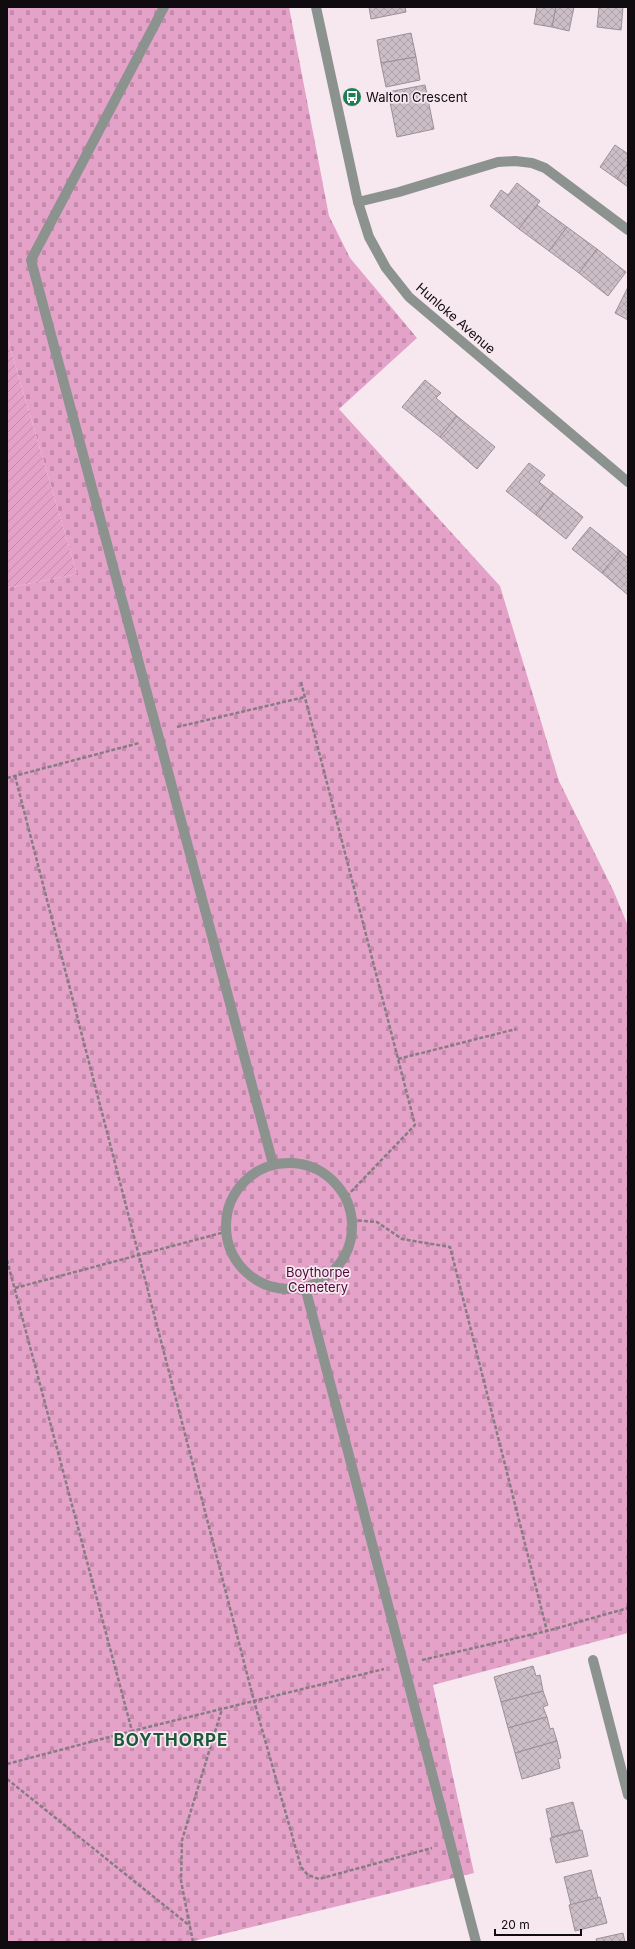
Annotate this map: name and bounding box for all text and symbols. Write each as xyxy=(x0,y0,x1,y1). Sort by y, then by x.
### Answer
bus stop icon: Walton Crescent xyxy=(341,86,363,108)
place label: Walton Crescent xyxy=(366,89,468,105)
street label: Hunloke Avenue xyxy=(413,279,499,357)
park label: Boythorpe Cemetery xyxy=(286,1264,350,1295)
district label: BOYTHORPE xyxy=(114,1730,228,1750)
scale bar xyxy=(495,1911,581,1937)
text: 20 m xyxy=(501,1917,530,1932)

